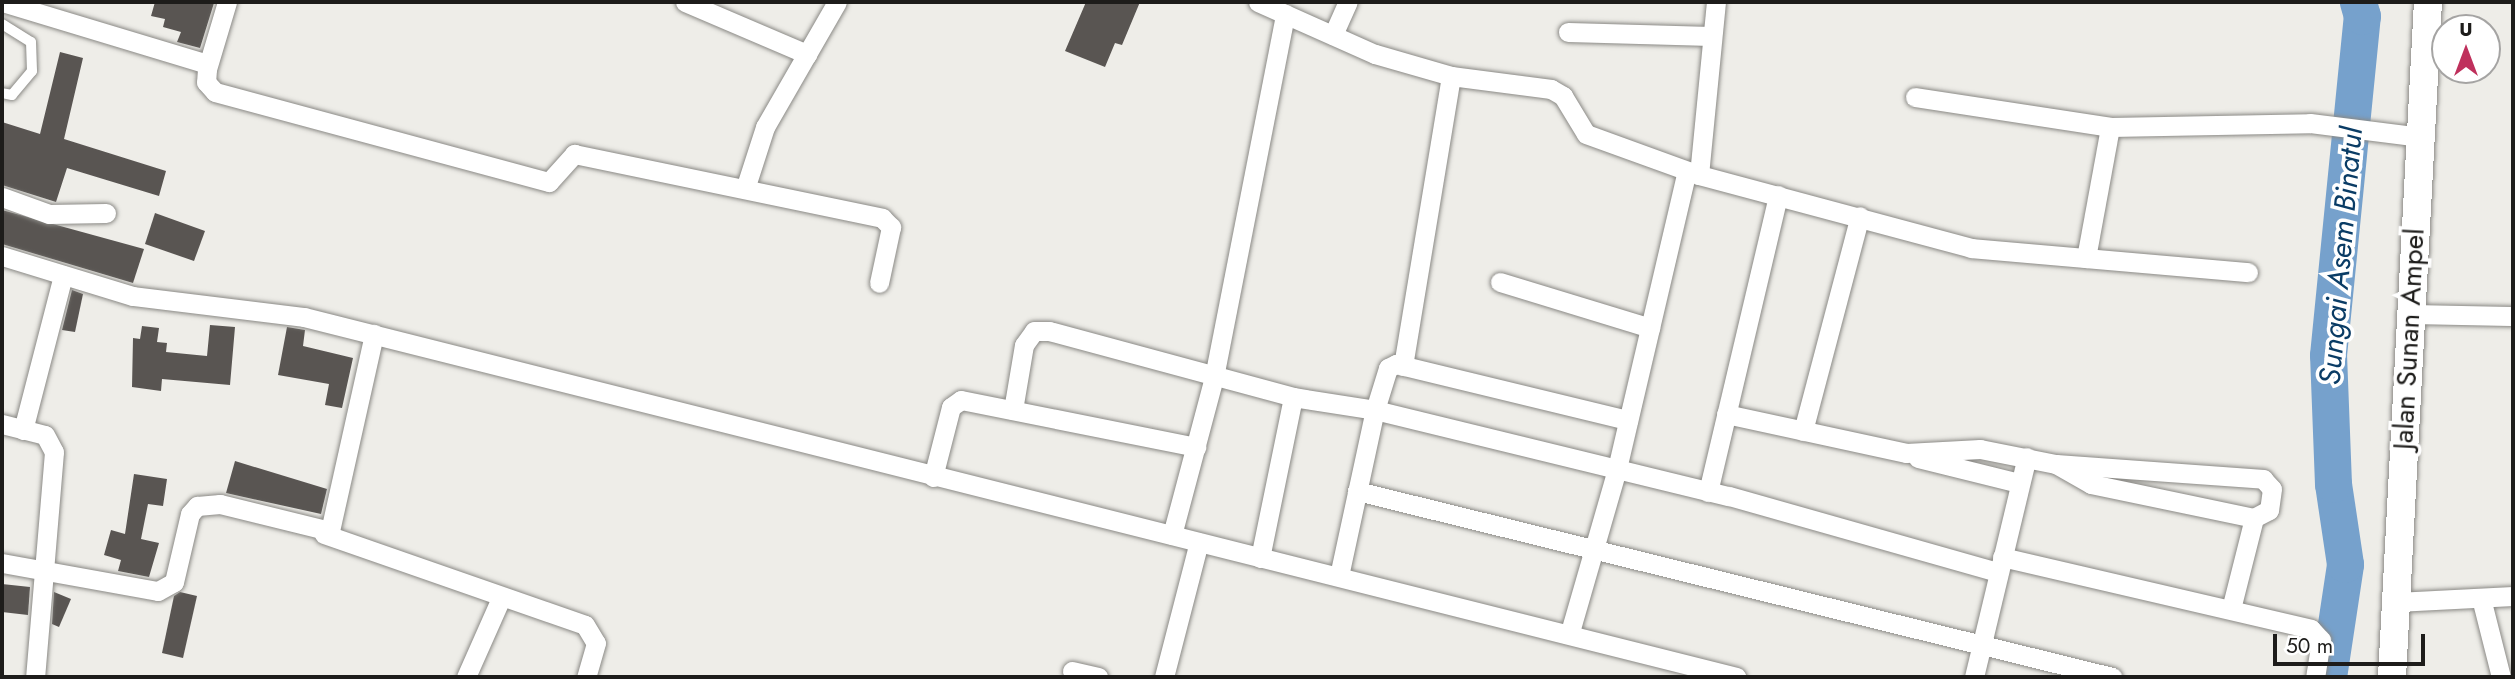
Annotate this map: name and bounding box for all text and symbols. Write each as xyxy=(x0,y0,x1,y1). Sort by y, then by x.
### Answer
north arrow xyxy=(2431,14,2501,84)
text: U xyxy=(2459,16,2473,43)
water label: Sungai Asem Binatul xyxy=(2312,126,2370,386)
street label: Jalan Sunan Ampel xyxy=(2386,227,2432,451)
scale bar xyxy=(2277,620,2429,664)
text: 50 m xyxy=(2286,631,2333,661)

